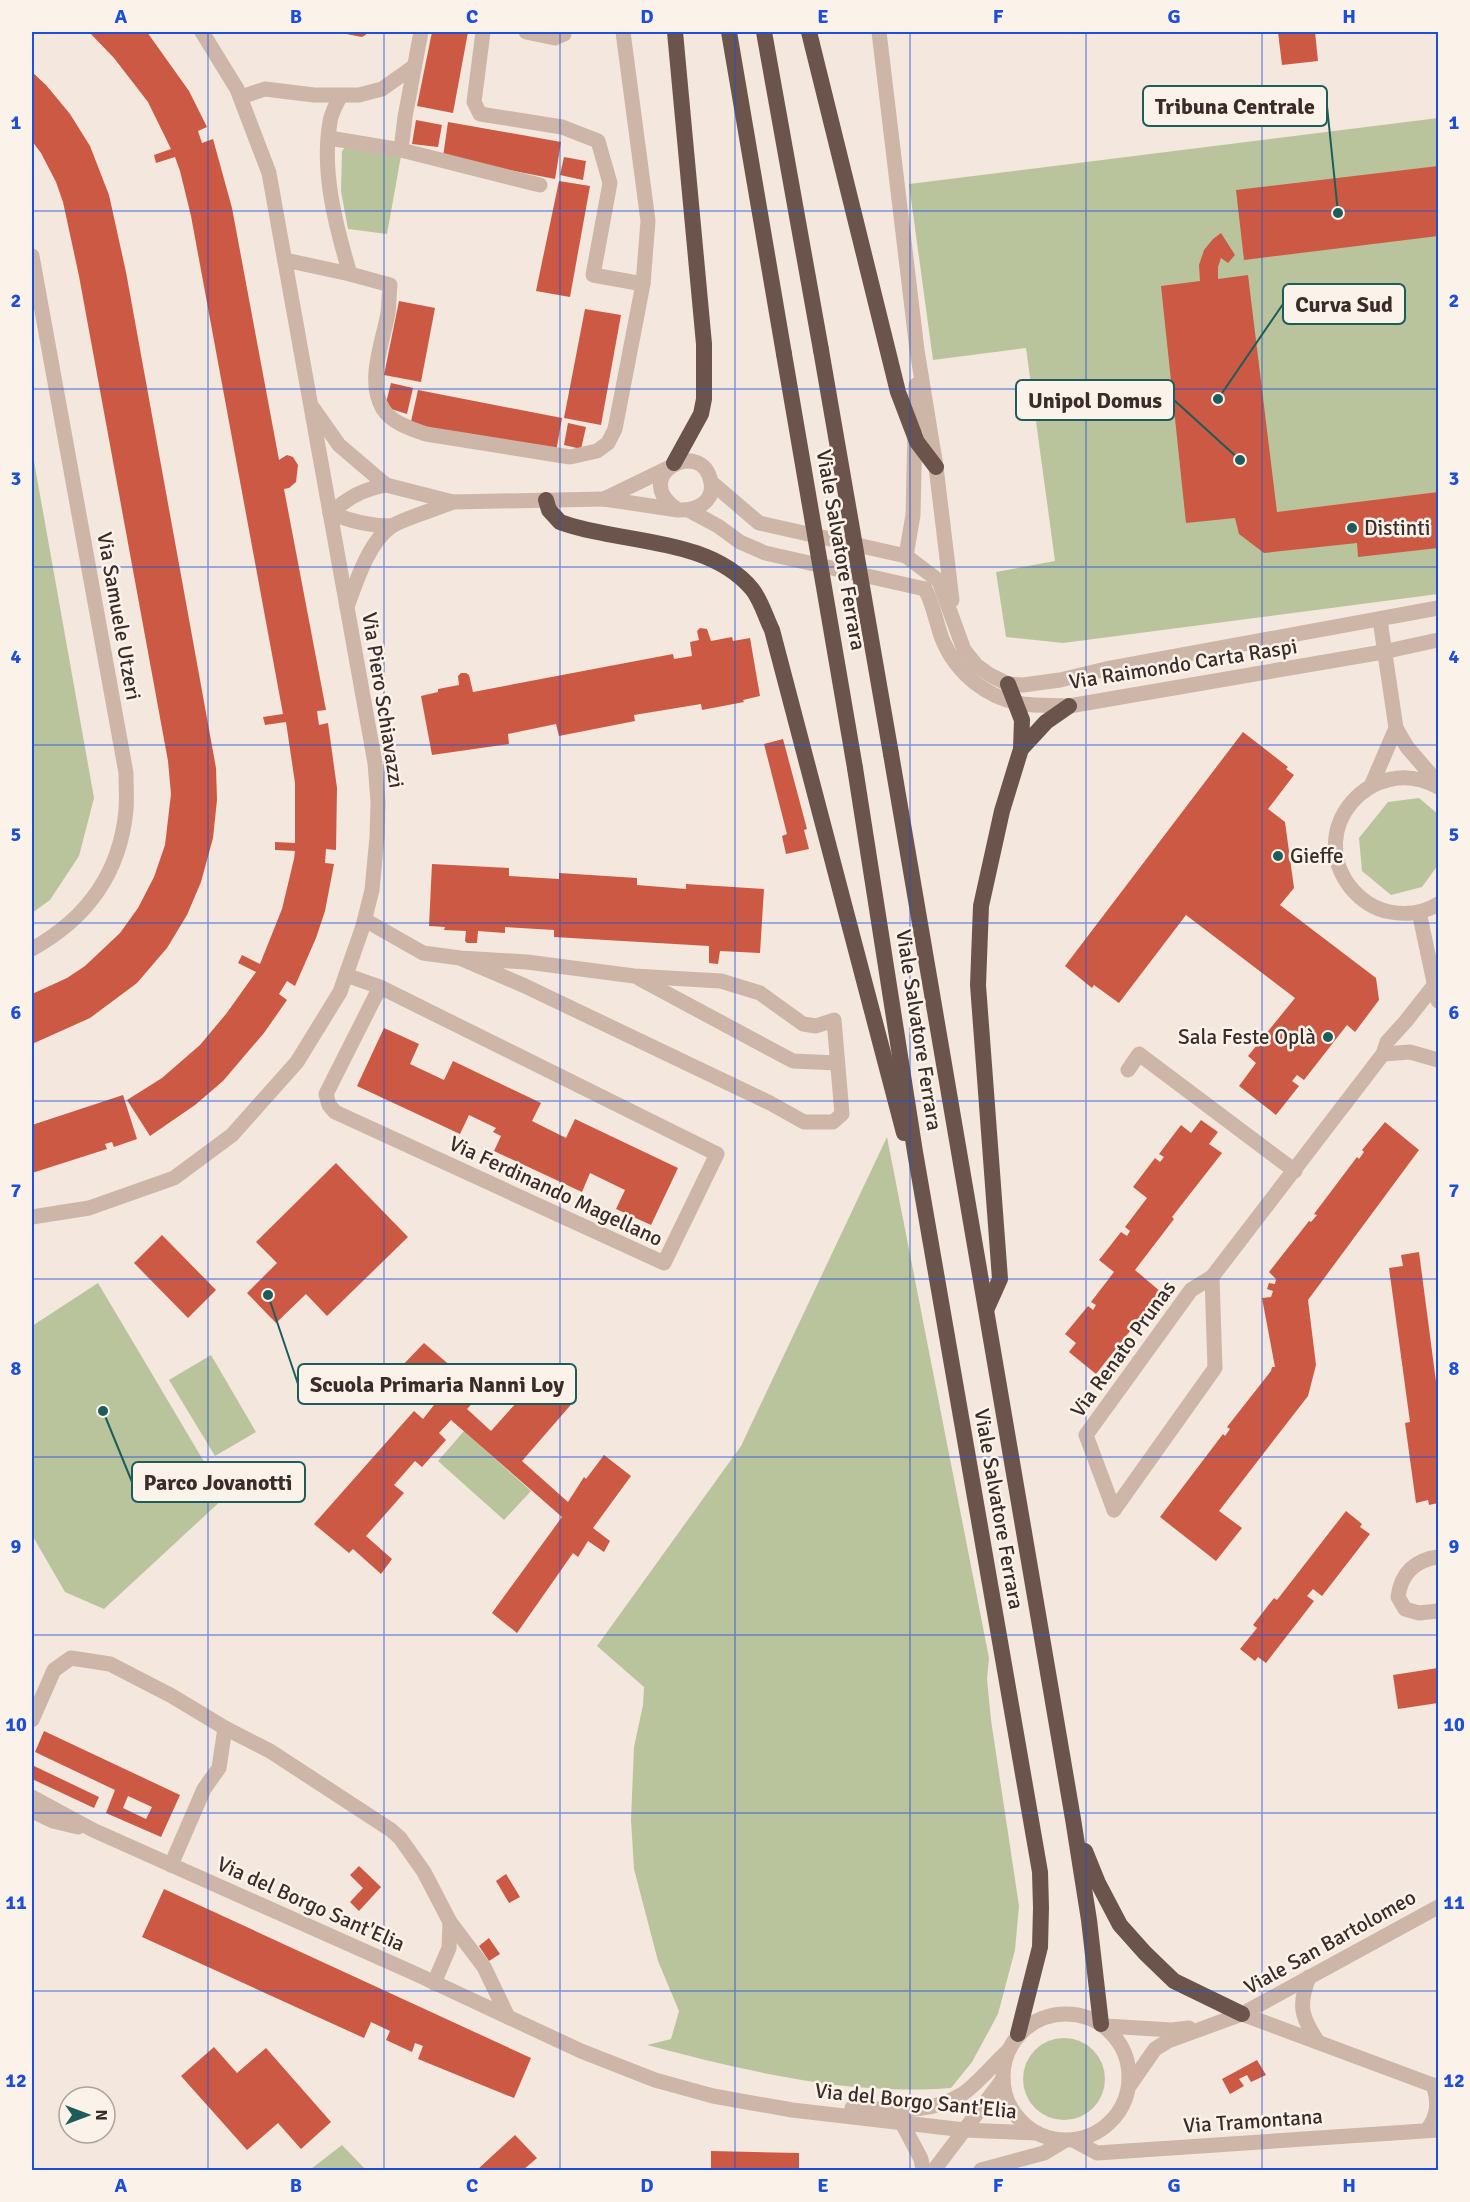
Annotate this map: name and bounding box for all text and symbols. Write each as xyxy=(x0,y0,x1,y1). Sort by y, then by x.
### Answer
text: A xyxy=(115,4,128,29)
text: B xyxy=(290,4,302,29)
text: C xyxy=(466,4,478,29)
text: D xyxy=(640,4,654,29)
text: E xyxy=(817,4,829,29)
text: F xyxy=(993,4,1004,29)
text: G xyxy=(1167,4,1181,29)
text: H xyxy=(1342,4,1356,29)
callout: Tribuna Centrale xyxy=(1143,86,1327,126)
text: Tribuna Centrale xyxy=(1155,93,1315,120)
text: 1 xyxy=(11,110,22,135)
text: 1 xyxy=(1449,110,1460,135)
callout: Curva Sud xyxy=(1283,284,1405,324)
text: 2 xyxy=(11,288,21,313)
text: 2 xyxy=(1449,288,1459,313)
text: Curva Sud xyxy=(1295,291,1393,318)
callout: Unipol Domus xyxy=(1016,380,1174,420)
text: Unipol Domus xyxy=(1028,387,1162,414)
street label: Viale Salvatore Ferrara xyxy=(811,448,871,652)
text: 3 xyxy=(11,466,21,491)
text: 3 xyxy=(1449,466,1459,491)
place label: Distinti xyxy=(1364,515,1430,541)
marker: Distinti xyxy=(1345,521,1359,535)
street label: Via Samuele Utzeri xyxy=(91,530,147,702)
street label: Via Piero Schiavazzi xyxy=(356,610,410,790)
street label: Via Raimondo Carta Raspi xyxy=(1067,633,1299,695)
text: 4 xyxy=(11,644,22,669)
text: 4 xyxy=(1449,644,1460,669)
text: 5 xyxy=(11,822,21,847)
text: 5 xyxy=(1449,822,1459,847)
place label: Gieffe xyxy=(1290,843,1343,869)
marker: Gieffe xyxy=(1271,849,1285,863)
street label: Viale Salvatore Ferrara xyxy=(890,928,948,1132)
text: 6 xyxy=(11,1000,22,1025)
text: 6 xyxy=(1449,1000,1460,1025)
place label: Sala Feste Oplà xyxy=(1178,1024,1316,1050)
marker: Sala Feste Oplà xyxy=(1321,1030,1335,1044)
street label: Via Ferdinando Magellano xyxy=(445,1130,667,1252)
text: 7 xyxy=(11,1178,22,1203)
text: 7 xyxy=(1449,1178,1460,1203)
street label: Via Renato Prunas xyxy=(1065,1276,1181,1422)
text: 8 xyxy=(11,1356,22,1381)
text: 8 xyxy=(1449,1356,1460,1381)
callout: Scuola Primaria Nanni Loy xyxy=(298,1364,576,1404)
text: Scuola Primaria Nanni Loy xyxy=(310,1371,564,1398)
street label: Viale Salvatore Ferrara xyxy=(969,1407,1029,1611)
callout: Parco Jovanotti xyxy=(132,1462,305,1502)
text: Parco Jovanotti xyxy=(144,1469,292,1496)
text: 9 xyxy=(11,1534,22,1559)
text: 9 xyxy=(1449,1534,1460,1559)
text: 10 xyxy=(5,1712,27,1737)
text: 10 xyxy=(1443,1712,1465,1737)
street label: Via del Borgo Sant'Elia xyxy=(213,1851,409,1957)
street label: Viale San Bartolomeo xyxy=(1240,1884,1420,2000)
text: 11 xyxy=(5,1890,27,1915)
text: 11 xyxy=(1443,1890,1465,1915)
text: 12 xyxy=(5,2068,27,2093)
text: 12 xyxy=(1443,2068,1465,2093)
street label: Via del Borgo Sant'Elia xyxy=(814,2077,1018,2125)
north arrow xyxy=(57,2085,117,2145)
street label: Via Tramontana xyxy=(1182,2103,1324,2139)
text: N xyxy=(91,2109,111,2121)
text: A xyxy=(115,2173,128,2198)
text: B xyxy=(290,2173,302,2198)
text: C xyxy=(466,2173,478,2198)
text: D xyxy=(640,2173,654,2198)
text: E xyxy=(817,2173,829,2198)
text: F xyxy=(993,2173,1004,2198)
text: G xyxy=(1167,2173,1181,2198)
text: H xyxy=(1342,2173,1356,2198)

